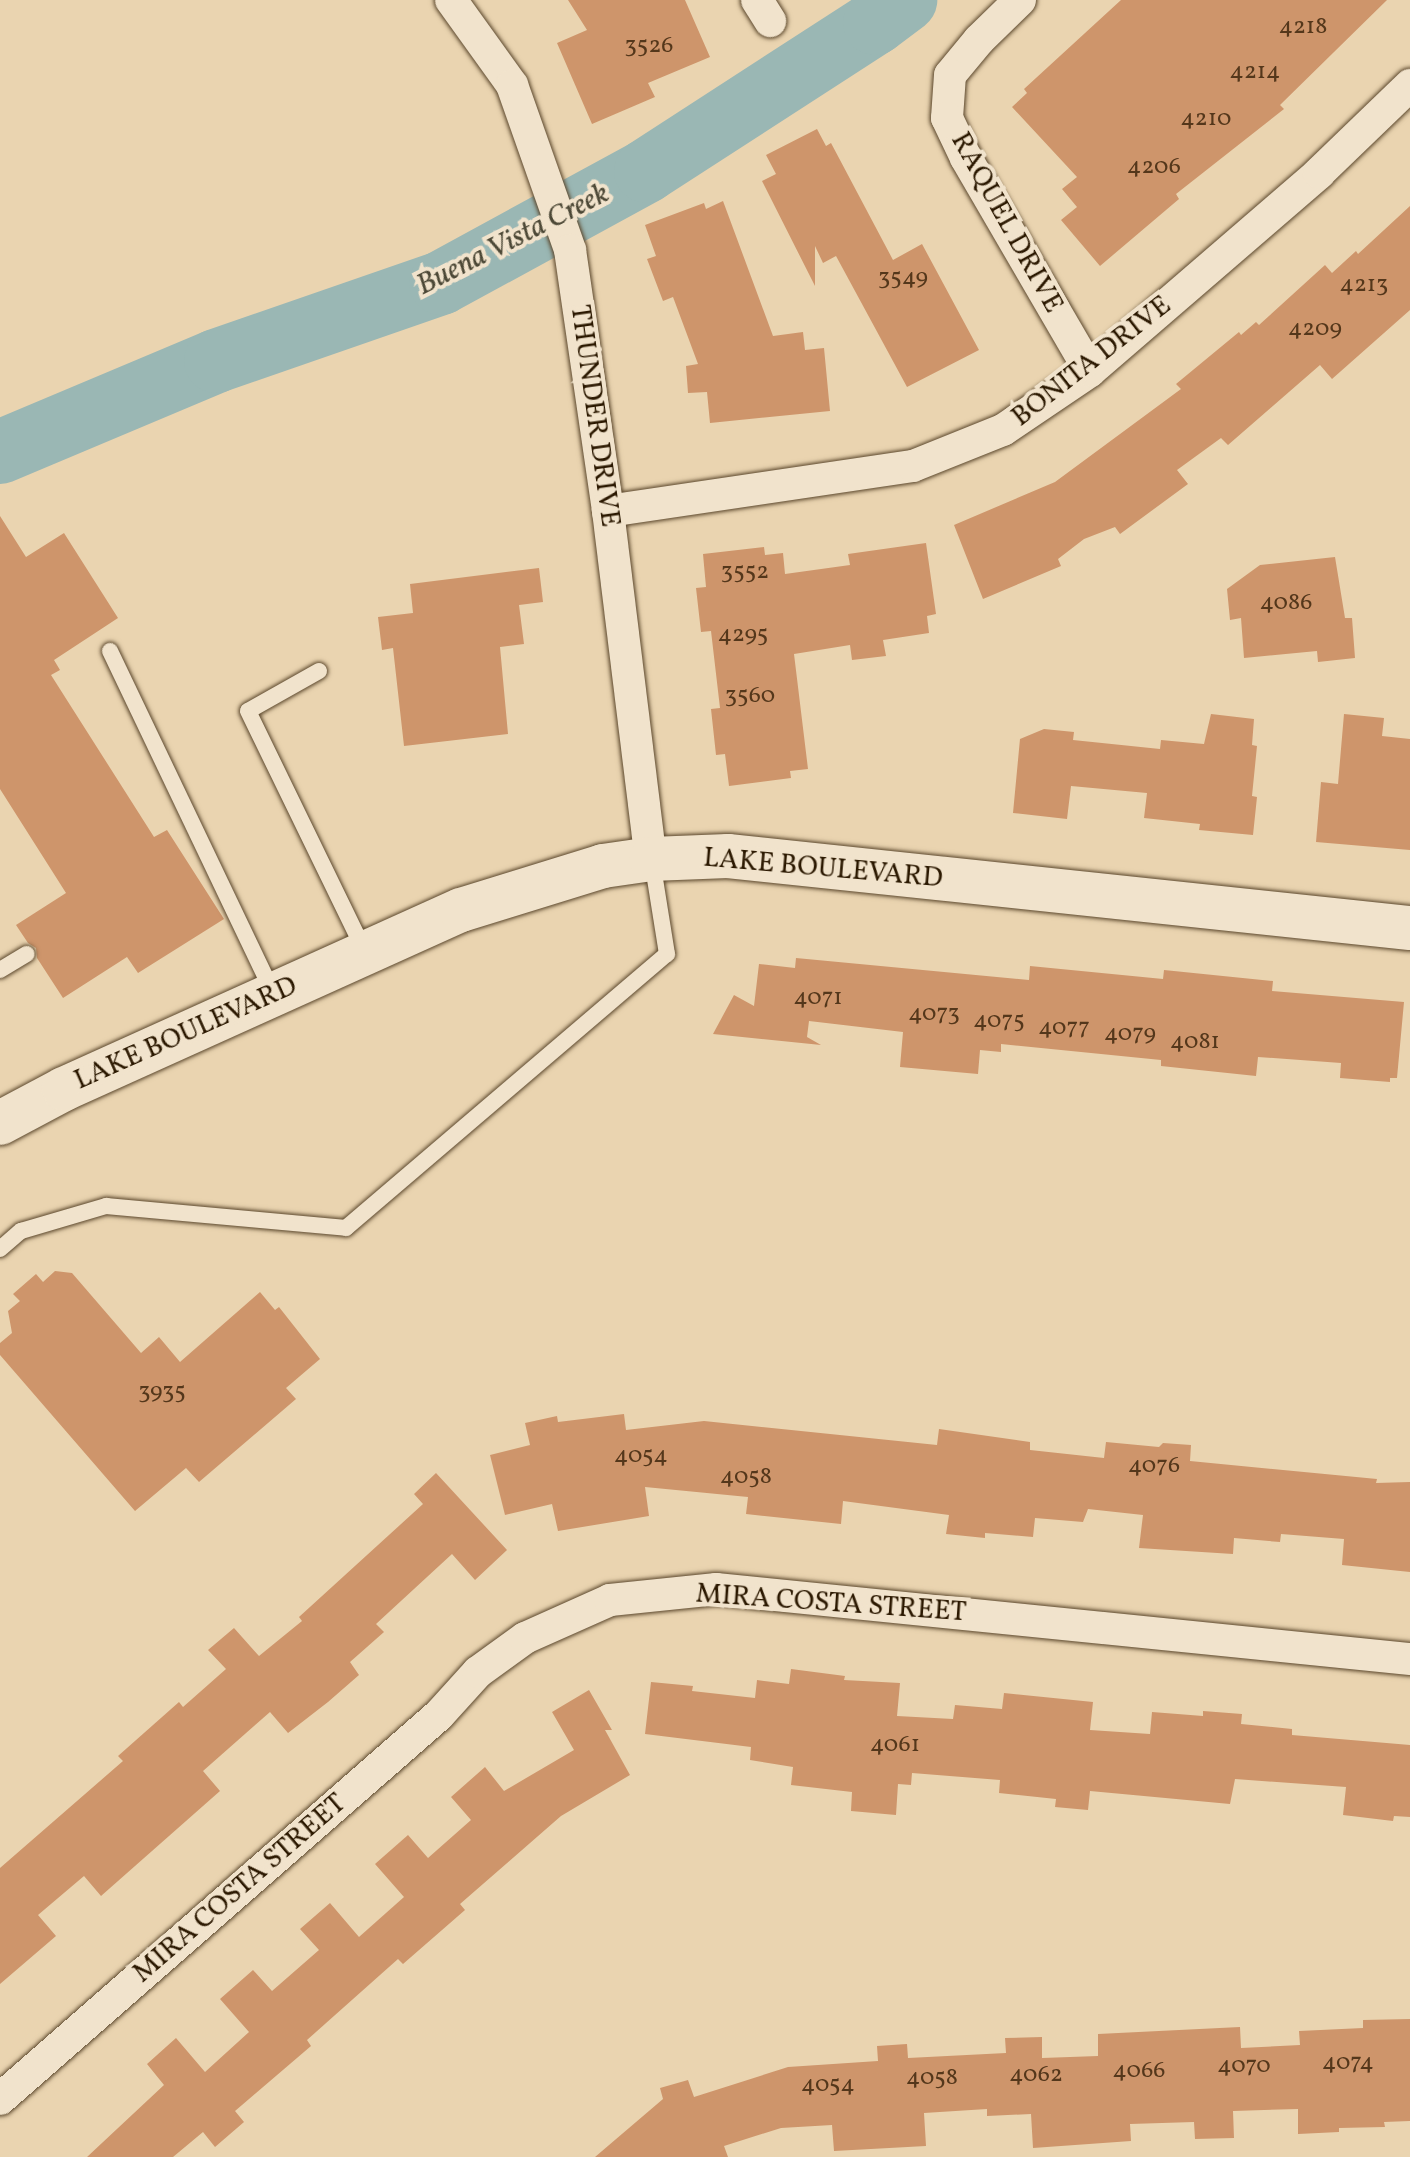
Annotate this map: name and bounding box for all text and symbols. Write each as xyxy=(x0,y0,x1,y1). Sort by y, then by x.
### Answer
house number: 4218 xyxy=(1279,14,1327,42)
house number: 3526 xyxy=(625,33,673,61)
house number: 4214 xyxy=(1230,59,1280,87)
house number: 4210 xyxy=(1181,106,1231,134)
street label: RAQUEL DRIVE xyxy=(943,127,1069,319)
house number: 4206 xyxy=(1127,154,1181,182)
water label: Buena Vista Creek xyxy=(411,176,615,304)
house number: 3549 xyxy=(878,265,928,293)
house number: 4213 xyxy=(1340,272,1388,300)
street label: BONITA DRIVE xyxy=(1006,289,1178,435)
street label: THUNDER DRIVE xyxy=(562,303,626,529)
house number: 4209 xyxy=(1288,316,1342,344)
house number: 3552 xyxy=(721,559,769,587)
house number: 4086 xyxy=(1260,590,1312,618)
house number: 4295 xyxy=(718,622,768,650)
house number: 3560 xyxy=(725,683,775,711)
street label: LAKE BOULEVARD xyxy=(702,842,944,896)
street label: LAKE BOULEVARD xyxy=(69,970,303,1098)
house number: 4071 xyxy=(793,985,843,1013)
house number: 4073 xyxy=(908,1001,960,1029)
house number: 4075 xyxy=(973,1008,1025,1036)
house number: 4077 xyxy=(1038,1015,1090,1043)
house number: 4079 xyxy=(1104,1021,1156,1049)
house number: 4081 xyxy=(1170,1029,1220,1057)
house number: 3935 xyxy=(138,1379,186,1407)
house number: 4054 xyxy=(614,1443,668,1471)
house number: 4076 xyxy=(1128,1453,1180,1481)
house number: 4058 xyxy=(720,1464,772,1492)
street label: MIRA COSTA STREET xyxy=(694,1578,968,1630)
house number: 4061 xyxy=(870,1732,920,1760)
street label: MIRA COSTA STREET xyxy=(127,1787,353,1991)
house number: 4074 xyxy=(1322,2050,1374,2078)
house number: 4070 xyxy=(1217,2053,1271,2081)
house number: 4066 xyxy=(1113,2058,1165,2086)
house number: 4062 xyxy=(1009,2062,1063,2090)
house number: 4058 xyxy=(906,2065,958,2093)
house number: 4054 xyxy=(801,2072,855,2100)

